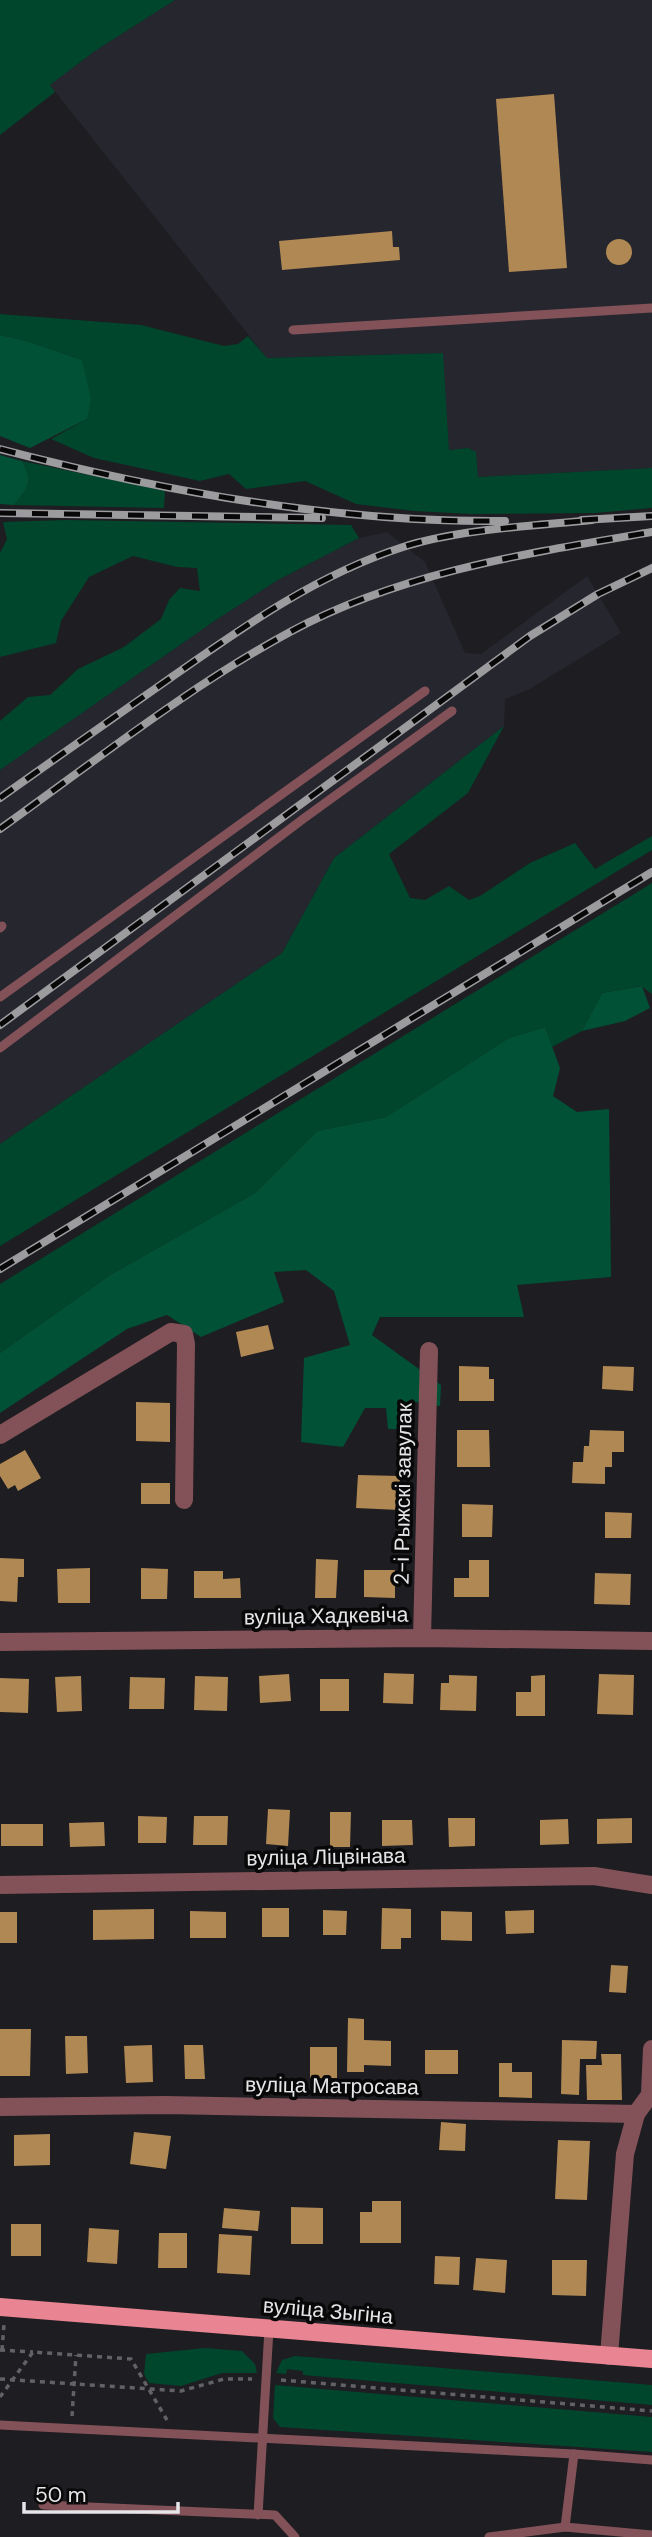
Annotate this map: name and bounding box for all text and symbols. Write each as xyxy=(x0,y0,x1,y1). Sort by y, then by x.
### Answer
street label: 2-і Рыжскі завулак xyxy=(387,1402,419,1585)
street label: вуліца Хадкевіча xyxy=(244,1601,409,1631)
street label: вуліца Ліцвінава xyxy=(246,1842,406,1872)
street label: вуліца Матросава xyxy=(245,2070,419,2102)
street label: вуліца Зыгіна xyxy=(262,2291,394,2331)
scale bar xyxy=(24,2470,178,2514)
text: 50 m xyxy=(35,2481,86,2509)

